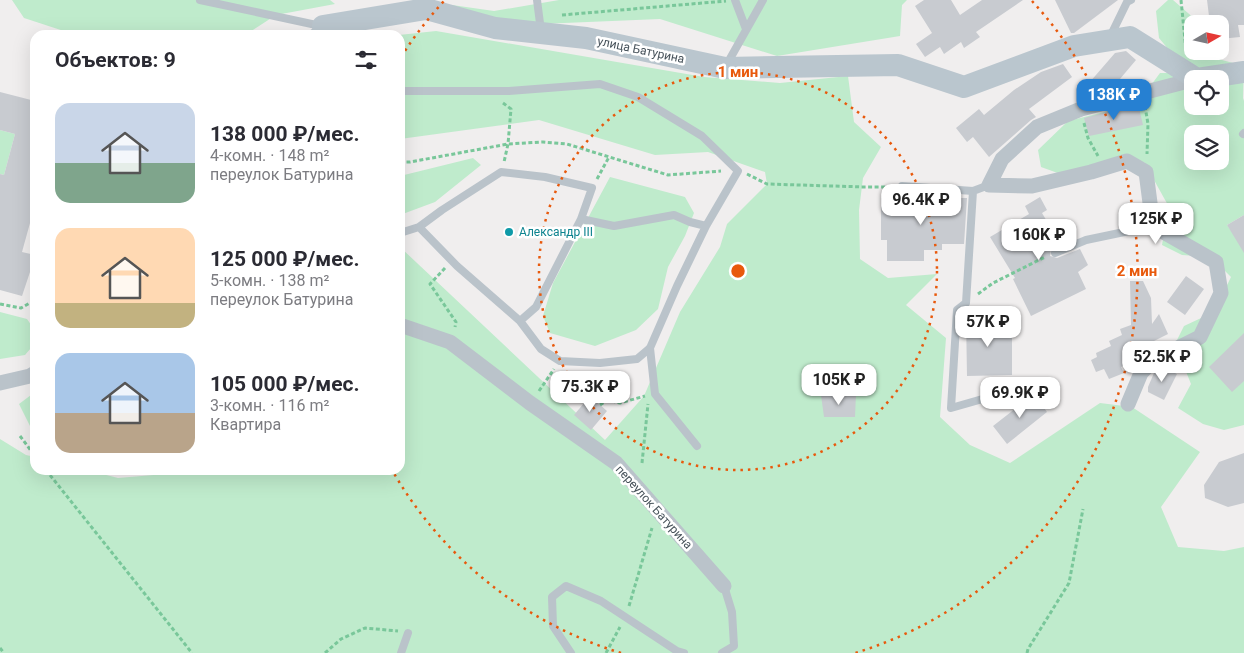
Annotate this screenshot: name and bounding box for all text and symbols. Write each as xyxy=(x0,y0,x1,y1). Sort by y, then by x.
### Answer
north arrow xyxy=(1184,15,1229,60)
map controls xyxy=(1184,15,1229,170)
street label: улица Батурина xyxy=(596,34,686,66)
icon: filters xyxy=(352,46,380,74)
text: Объектов: 9 xyxy=(55,48,176,72)
text: 1 мин xyxy=(718,63,758,81)
button: locate xyxy=(1184,70,1229,115)
pin: 138K ₽ xyxy=(1073,78,1155,121)
text: 138K ₽ xyxy=(1088,85,1140,104)
text: 138 000 ₽/мес. xyxy=(210,122,360,146)
icon: home xyxy=(95,123,155,183)
button: layers xyxy=(1184,125,1229,170)
text: 4-комн. · 148 m² xyxy=(210,146,329,165)
text: переулок Батурина xyxy=(210,165,354,184)
pin: 96.4K ₽ xyxy=(875,184,967,226)
text: 96.4K ₽ xyxy=(892,190,950,209)
pin: 125K ₽ xyxy=(1115,202,1197,245)
text: 125K ₽ xyxy=(1130,209,1182,228)
pin: 160K ₽ xyxy=(998,218,1080,261)
place label: Александр III xyxy=(519,225,593,239)
text: 160K ₽ xyxy=(1013,225,1065,244)
marker: Александр III xyxy=(503,226,515,238)
text: 125 000 ₽/мес. xyxy=(210,247,360,271)
icon: home xyxy=(95,248,155,308)
centre of rings xyxy=(729,262,747,280)
text: 2 мин xyxy=(1117,262,1157,280)
text: 5-комн. · 138 m² xyxy=(210,271,329,290)
text: переулок Батурина xyxy=(210,290,354,309)
pin: 57K ₽ xyxy=(953,306,1023,348)
text: 57K ₽ xyxy=(966,312,1010,331)
pin: 52.5K ₽ xyxy=(1116,340,1208,383)
text: 52.5K ₽ xyxy=(1133,347,1191,366)
pin: 105K ₽ xyxy=(798,364,880,406)
pin: 75.3K ₽ xyxy=(544,370,636,413)
text: 105K ₽ xyxy=(813,370,865,389)
text: 105 000 ₽/мес. xyxy=(210,372,360,396)
icon: home xyxy=(95,373,155,433)
pin: 69.9K ₽ xyxy=(974,376,1066,419)
text: 75.3K ₽ xyxy=(561,377,619,396)
text: 69.9K ₽ xyxy=(991,383,1049,402)
text: 3-комн. · 116 m² xyxy=(210,396,329,415)
text: Квартира xyxy=(210,415,281,434)
street label: переулок Батурина xyxy=(613,462,695,552)

